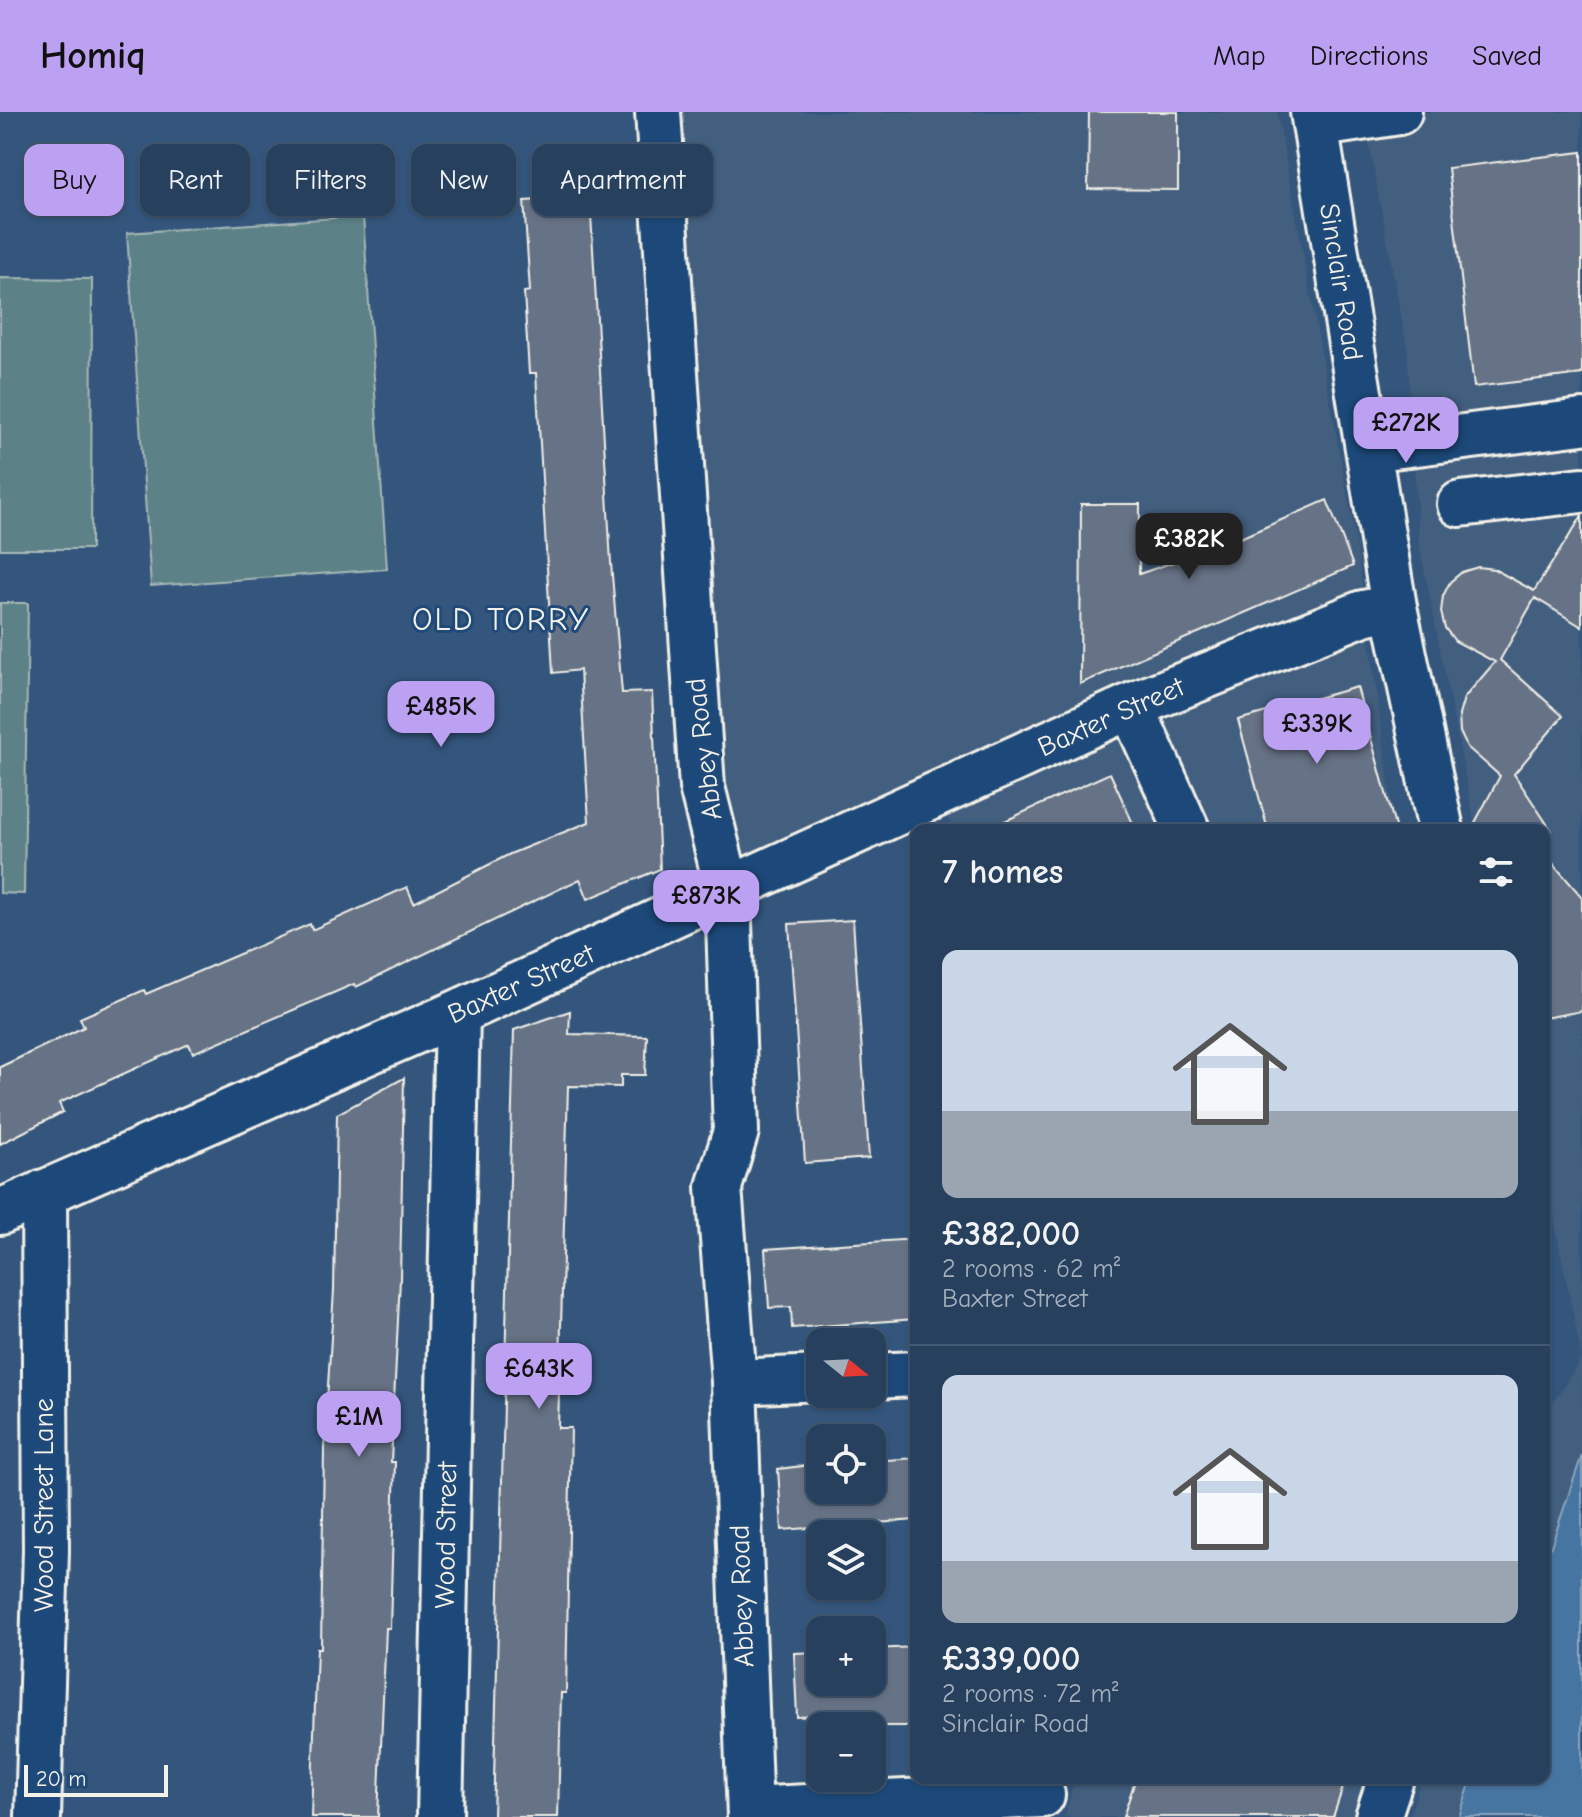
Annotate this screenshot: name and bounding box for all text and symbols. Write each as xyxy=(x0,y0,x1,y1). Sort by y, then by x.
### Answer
text: Homiq xyxy=(40,34,146,78)
text: Map xyxy=(1213,40,1266,72)
text: Directions xyxy=(1310,40,1428,72)
text: Saved xyxy=(1472,40,1542,72)
chip: Buy xyxy=(24,144,124,216)
chip: Rent xyxy=(140,144,250,216)
chip: Filters xyxy=(266,144,395,216)
chip: New xyxy=(411,144,516,216)
chip: Apartment xyxy=(532,144,713,216)
street label: Sinclair Road xyxy=(1313,201,1369,363)
pin: £272K xyxy=(1350,397,1462,465)
text: £272K xyxy=(1371,408,1441,438)
pin: £382K xyxy=(1133,513,1245,581)
text: £382K xyxy=(1154,524,1224,554)
district label: OLD TORRY xyxy=(412,601,590,638)
street label: Baxter Street xyxy=(1033,670,1190,764)
street label: Abbey Road xyxy=(679,676,729,822)
pin: £485K xyxy=(385,681,497,749)
text: £485K xyxy=(405,692,477,722)
pin: £339K xyxy=(1261,698,1373,766)
text: £339K xyxy=(1282,709,1352,739)
icon: filters xyxy=(1474,850,1518,894)
text: 7 homes xyxy=(942,852,1063,892)
pin: £873K xyxy=(650,870,762,938)
text: £873K xyxy=(671,881,741,911)
street label: Baxter Street xyxy=(443,937,600,1031)
icon: home xyxy=(1158,1002,1302,1146)
text: £382,000 xyxy=(942,1214,1080,1254)
text: 2 rooms · 62 m² xyxy=(942,1254,1120,1284)
text: Baxter Street xyxy=(942,1284,1088,1314)
north arrow xyxy=(806,1328,886,1408)
map controls xyxy=(806,1328,886,1792)
pin: £643K xyxy=(483,1343,595,1411)
text: £643K xyxy=(504,1354,574,1384)
pin: £1M xyxy=(320,1391,398,1459)
street label: Wood Street Lane xyxy=(28,1398,60,1612)
text: £1M xyxy=(335,1402,383,1432)
button: locate xyxy=(806,1424,886,1504)
icon: home xyxy=(1158,1427,1302,1571)
street label: Wood Street xyxy=(429,1460,463,1609)
button: layers xyxy=(806,1520,886,1600)
street label: Abbey Road xyxy=(724,1524,760,1668)
button: + xyxy=(806,1616,886,1696)
text: £339,000 xyxy=(942,1639,1081,1679)
text: 2 rooms · 72 m² xyxy=(942,1679,1119,1709)
text: Sinclair Road xyxy=(942,1709,1089,1739)
button: − xyxy=(806,1712,886,1792)
scale bar xyxy=(24,1761,168,1797)
text: 20 m xyxy=(36,1766,86,1792)

